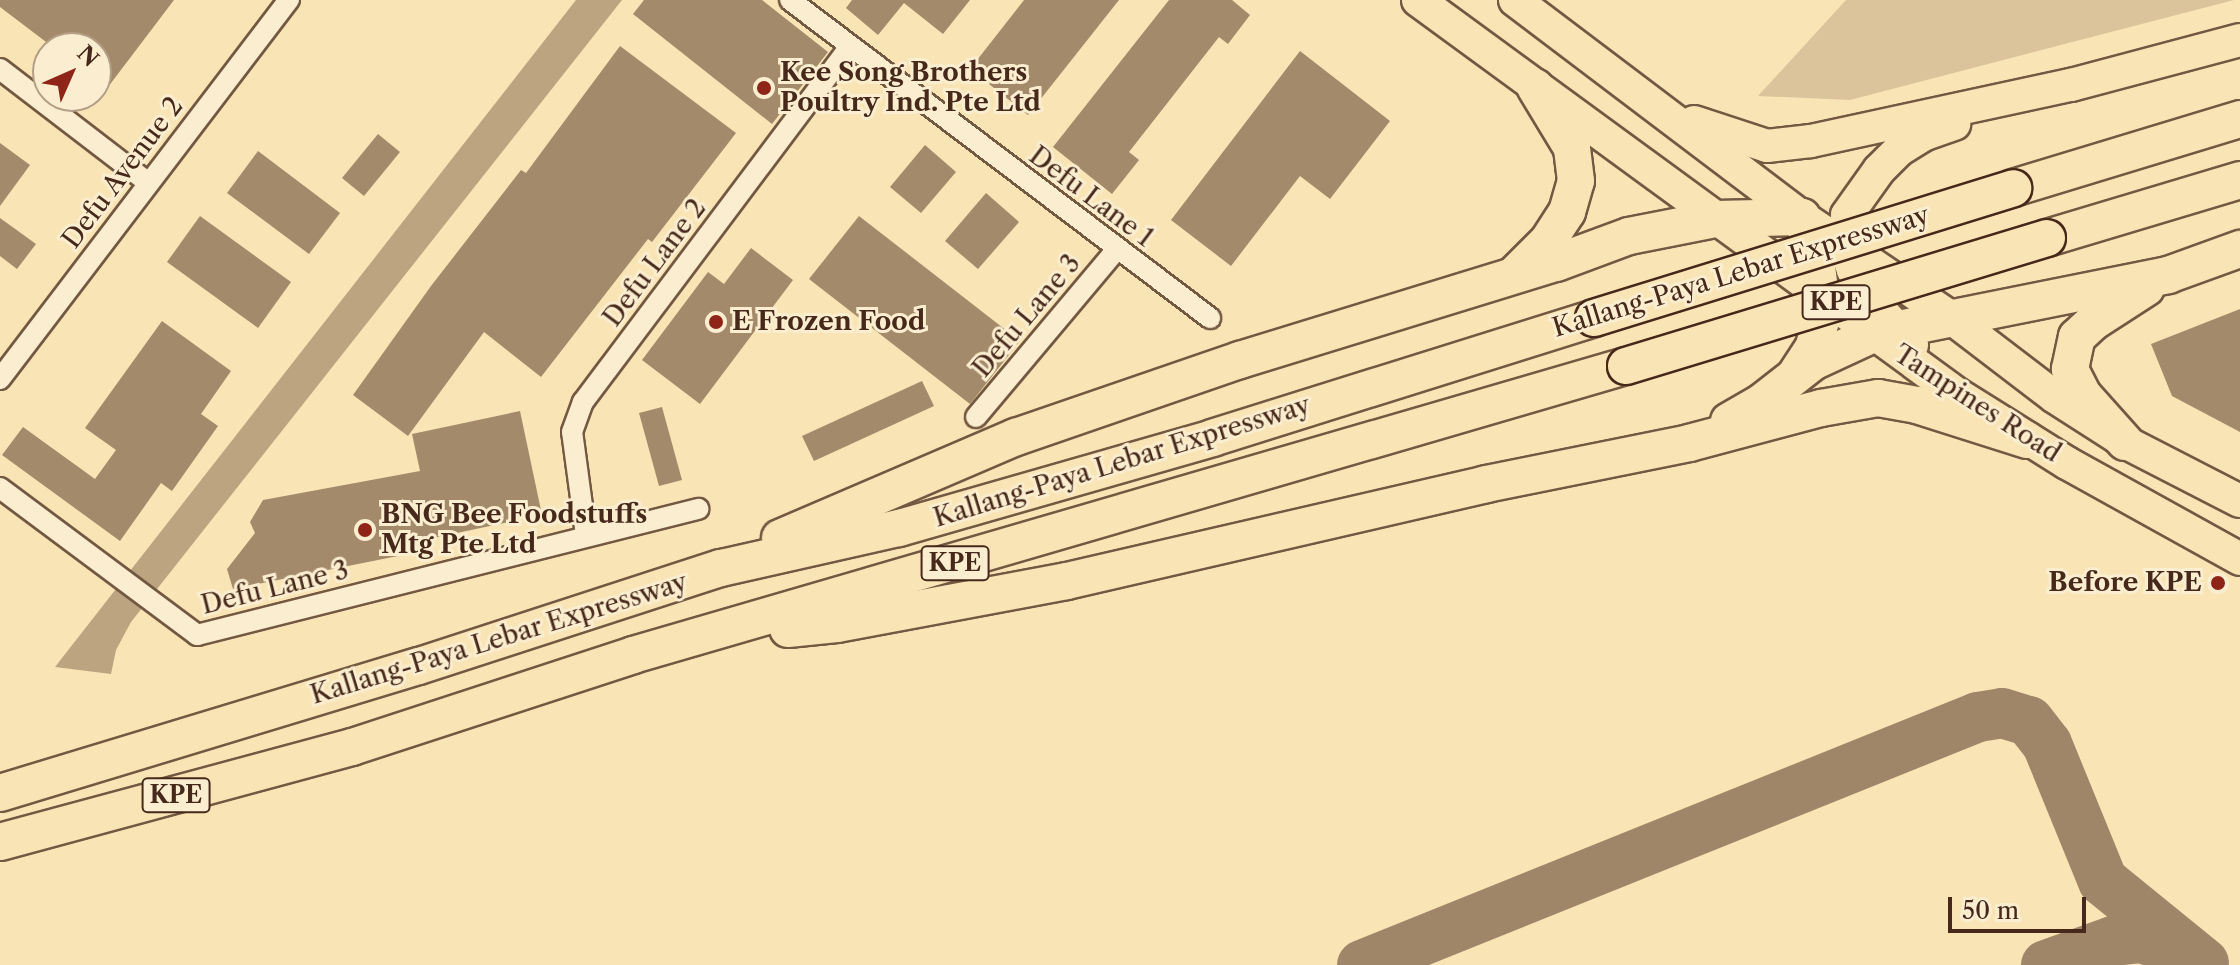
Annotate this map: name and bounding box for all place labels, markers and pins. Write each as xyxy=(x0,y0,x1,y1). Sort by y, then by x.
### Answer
place label: Kee Song Brothers Poultry Ind. Pte Ltd xyxy=(780,57,1042,118)
marker: Kee Song Brothers Poultry Ind. Pte Ltd xyxy=(755,79,773,97)
place label: E Frozen Food xyxy=(732,306,925,338)
marker: E Frozen Food xyxy=(707,313,725,331)
place label: BNG Bee Foodstuffs Mtg Pte Ltd xyxy=(381,499,647,560)
marker: BNG Bee Foodstuffs Mtg Pte Ltd xyxy=(356,521,374,539)
place label: Before KPE xyxy=(2048,567,2202,599)
marker: Before KPE xyxy=(2209,574,2227,592)

